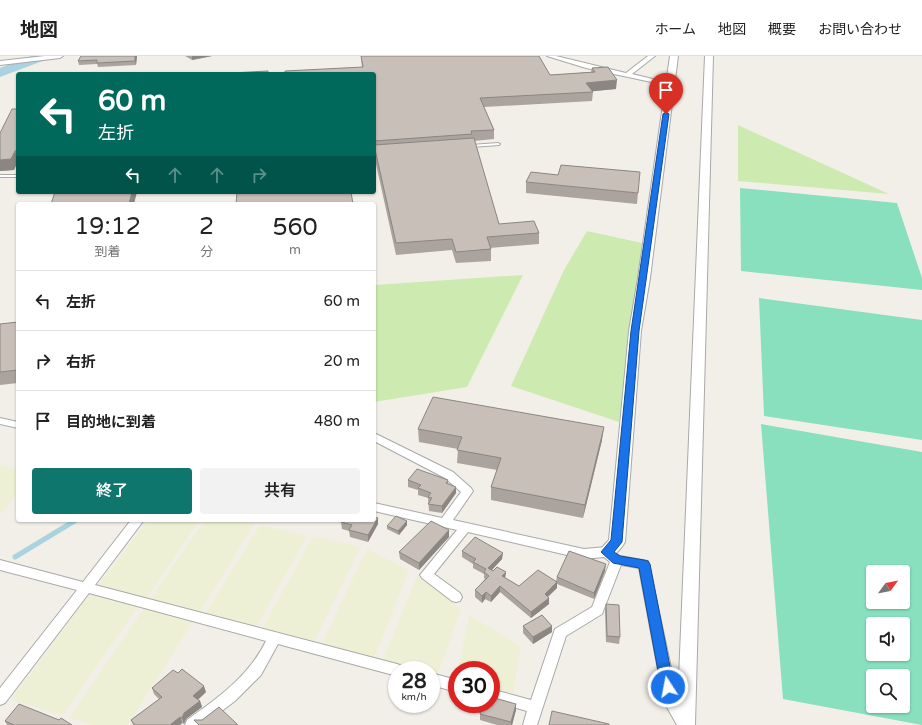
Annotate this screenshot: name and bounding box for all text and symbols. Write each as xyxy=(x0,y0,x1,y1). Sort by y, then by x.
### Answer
text: 地図 xyxy=(20,19,58,41)
text: ホーム xyxy=(654,21,696,38)
text: 地図 xyxy=(718,21,746,38)
text: 概要 xyxy=(768,21,796,38)
text: お問い合わせ xyxy=(818,21,902,38)
pin xyxy=(649,73,683,114)
icon: arrive xyxy=(655,79,677,101)
text: 60 m xyxy=(98,84,166,118)
icon: left xyxy=(32,88,84,140)
text: 左折 xyxy=(98,122,134,144)
icon: left xyxy=(122,164,144,186)
icon: ahead xyxy=(164,164,186,186)
icon: ahead xyxy=(206,164,228,186)
icon: right xyxy=(248,164,270,186)
text: 19:12 xyxy=(74,212,141,241)
text: 2 xyxy=(199,212,214,241)
text: 560 xyxy=(272,213,318,242)
text: m xyxy=(289,242,301,258)
text: 到着 xyxy=(95,244,121,260)
text: 分 xyxy=(200,244,213,260)
icon: left xyxy=(32,290,54,312)
text: 60 m xyxy=(323,292,360,310)
text: 左折 xyxy=(66,293,96,311)
icon: right xyxy=(32,350,54,372)
text: 20 m xyxy=(323,352,360,370)
text: 右折 xyxy=(66,353,96,371)
icon: arrive xyxy=(32,410,54,432)
text: 480 m xyxy=(314,412,360,430)
text: 目的地に到着 xyxy=(66,413,156,431)
button: 終了 xyxy=(32,468,192,514)
button: 共有 xyxy=(200,468,360,514)
north arrow xyxy=(866,565,910,609)
map controls xyxy=(866,565,910,713)
button: sound xyxy=(866,617,910,661)
speed limit sign: 30 xyxy=(448,661,500,713)
position arrow xyxy=(647,666,689,708)
button: search xyxy=(866,669,910,713)
text: 28 xyxy=(401,670,427,694)
text: km/h xyxy=(401,691,427,703)

